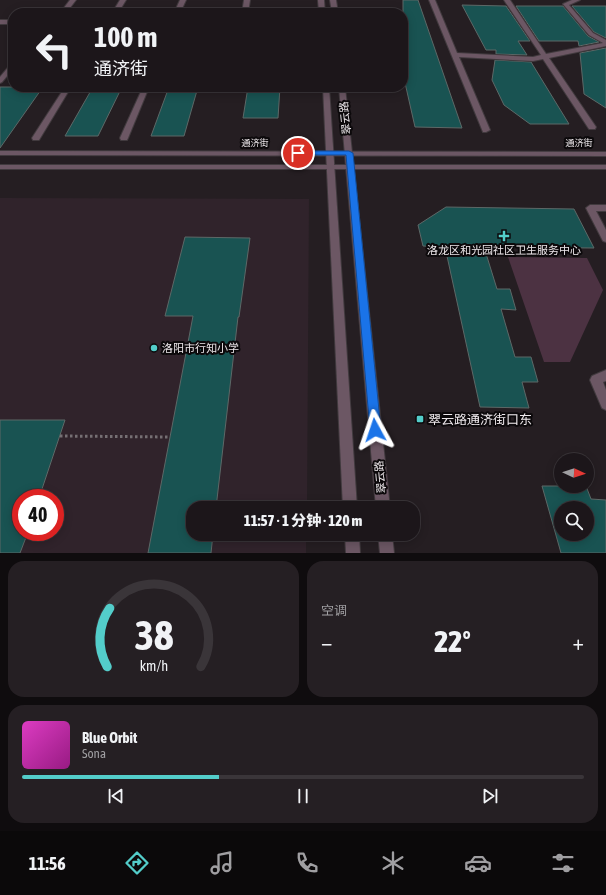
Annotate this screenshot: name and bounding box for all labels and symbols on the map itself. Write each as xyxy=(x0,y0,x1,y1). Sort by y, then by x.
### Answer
street label: 翠云路 xyxy=(337,101,353,135)
pin xyxy=(281,136,315,170)
street label: 通济街 xyxy=(241,138,269,148)
street label: 通济街 xyxy=(565,138,593,148)
marker: 洛龙区和光园社区卫生服务中心 xyxy=(498,230,510,242)
place label: 洛龙区和光园社区卫生服务中心 xyxy=(427,244,581,256)
place label: 洛阳市行知小学 xyxy=(162,342,239,354)
marker: 洛阳市行知小学 xyxy=(149,343,159,353)
position arrow xyxy=(354,409,396,451)
place label: 翠云路通济街口东 xyxy=(428,412,532,427)
marker: 翠云路通济街口东 xyxy=(415,414,425,424)
north arrow xyxy=(554,453,594,493)
street label: 翠云路 xyxy=(373,460,387,494)
speed limit sign: 40 xyxy=(12,489,64,541)

